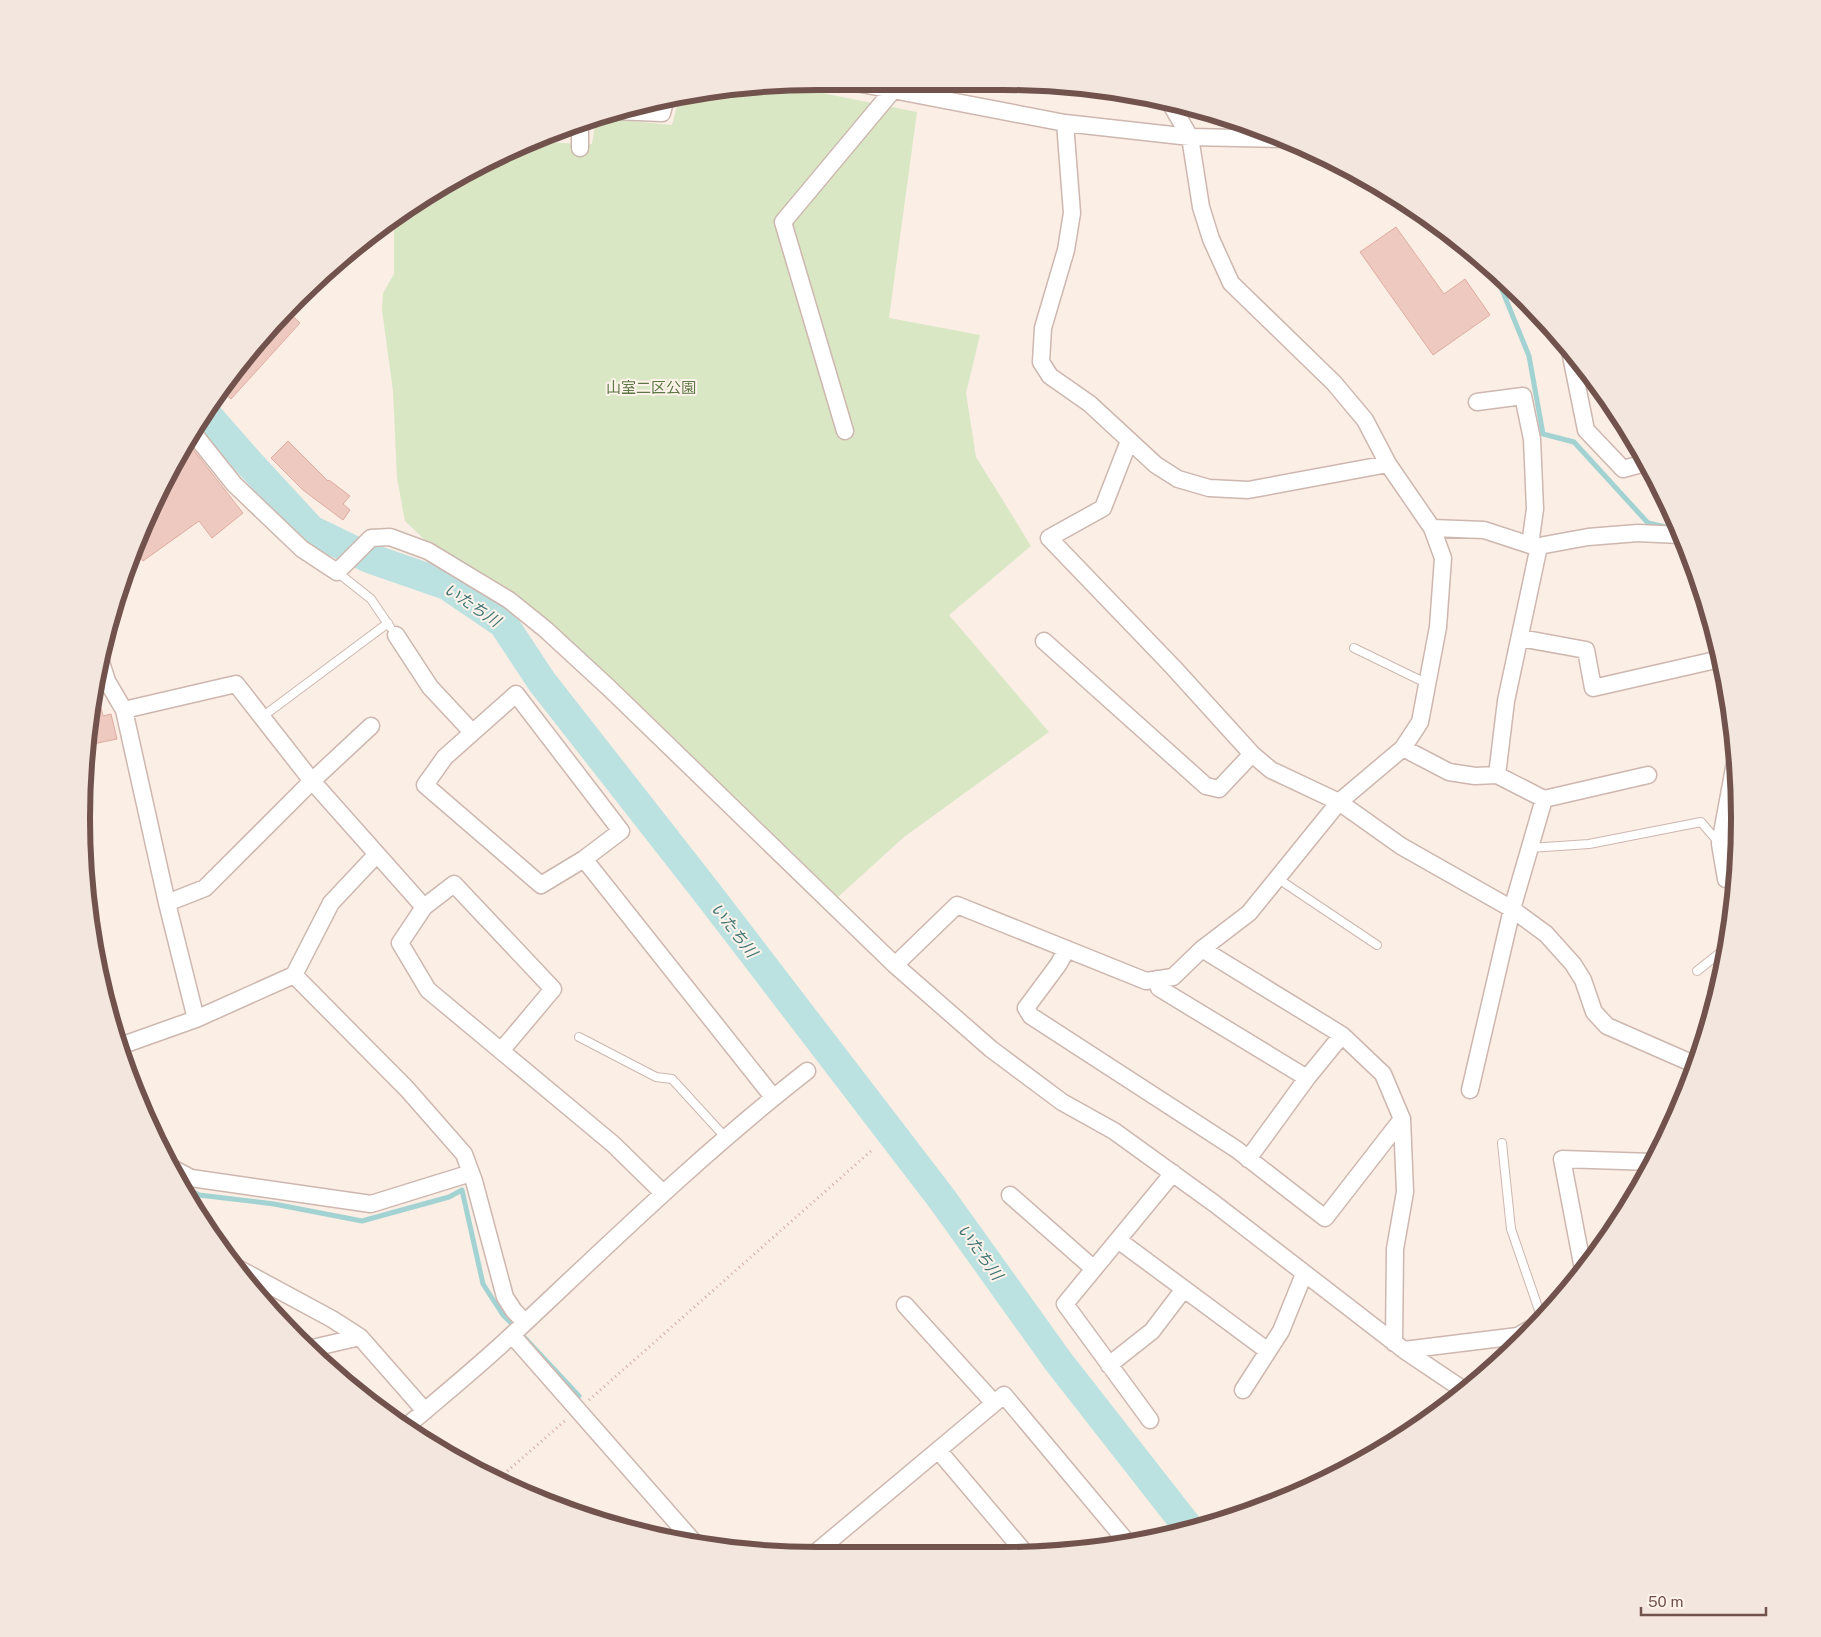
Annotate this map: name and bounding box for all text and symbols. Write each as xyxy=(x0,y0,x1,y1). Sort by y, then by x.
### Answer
park label: 山室二区公園 xyxy=(606,379,696,396)
water label: いたち川 xyxy=(440,579,505,632)
water label: いたち川 xyxy=(707,899,762,963)
water label: いたち川 xyxy=(954,1221,1008,1285)
scale bar xyxy=(1641,1584,1766,1616)
text: 50 m xyxy=(1648,1593,1683,1610)

